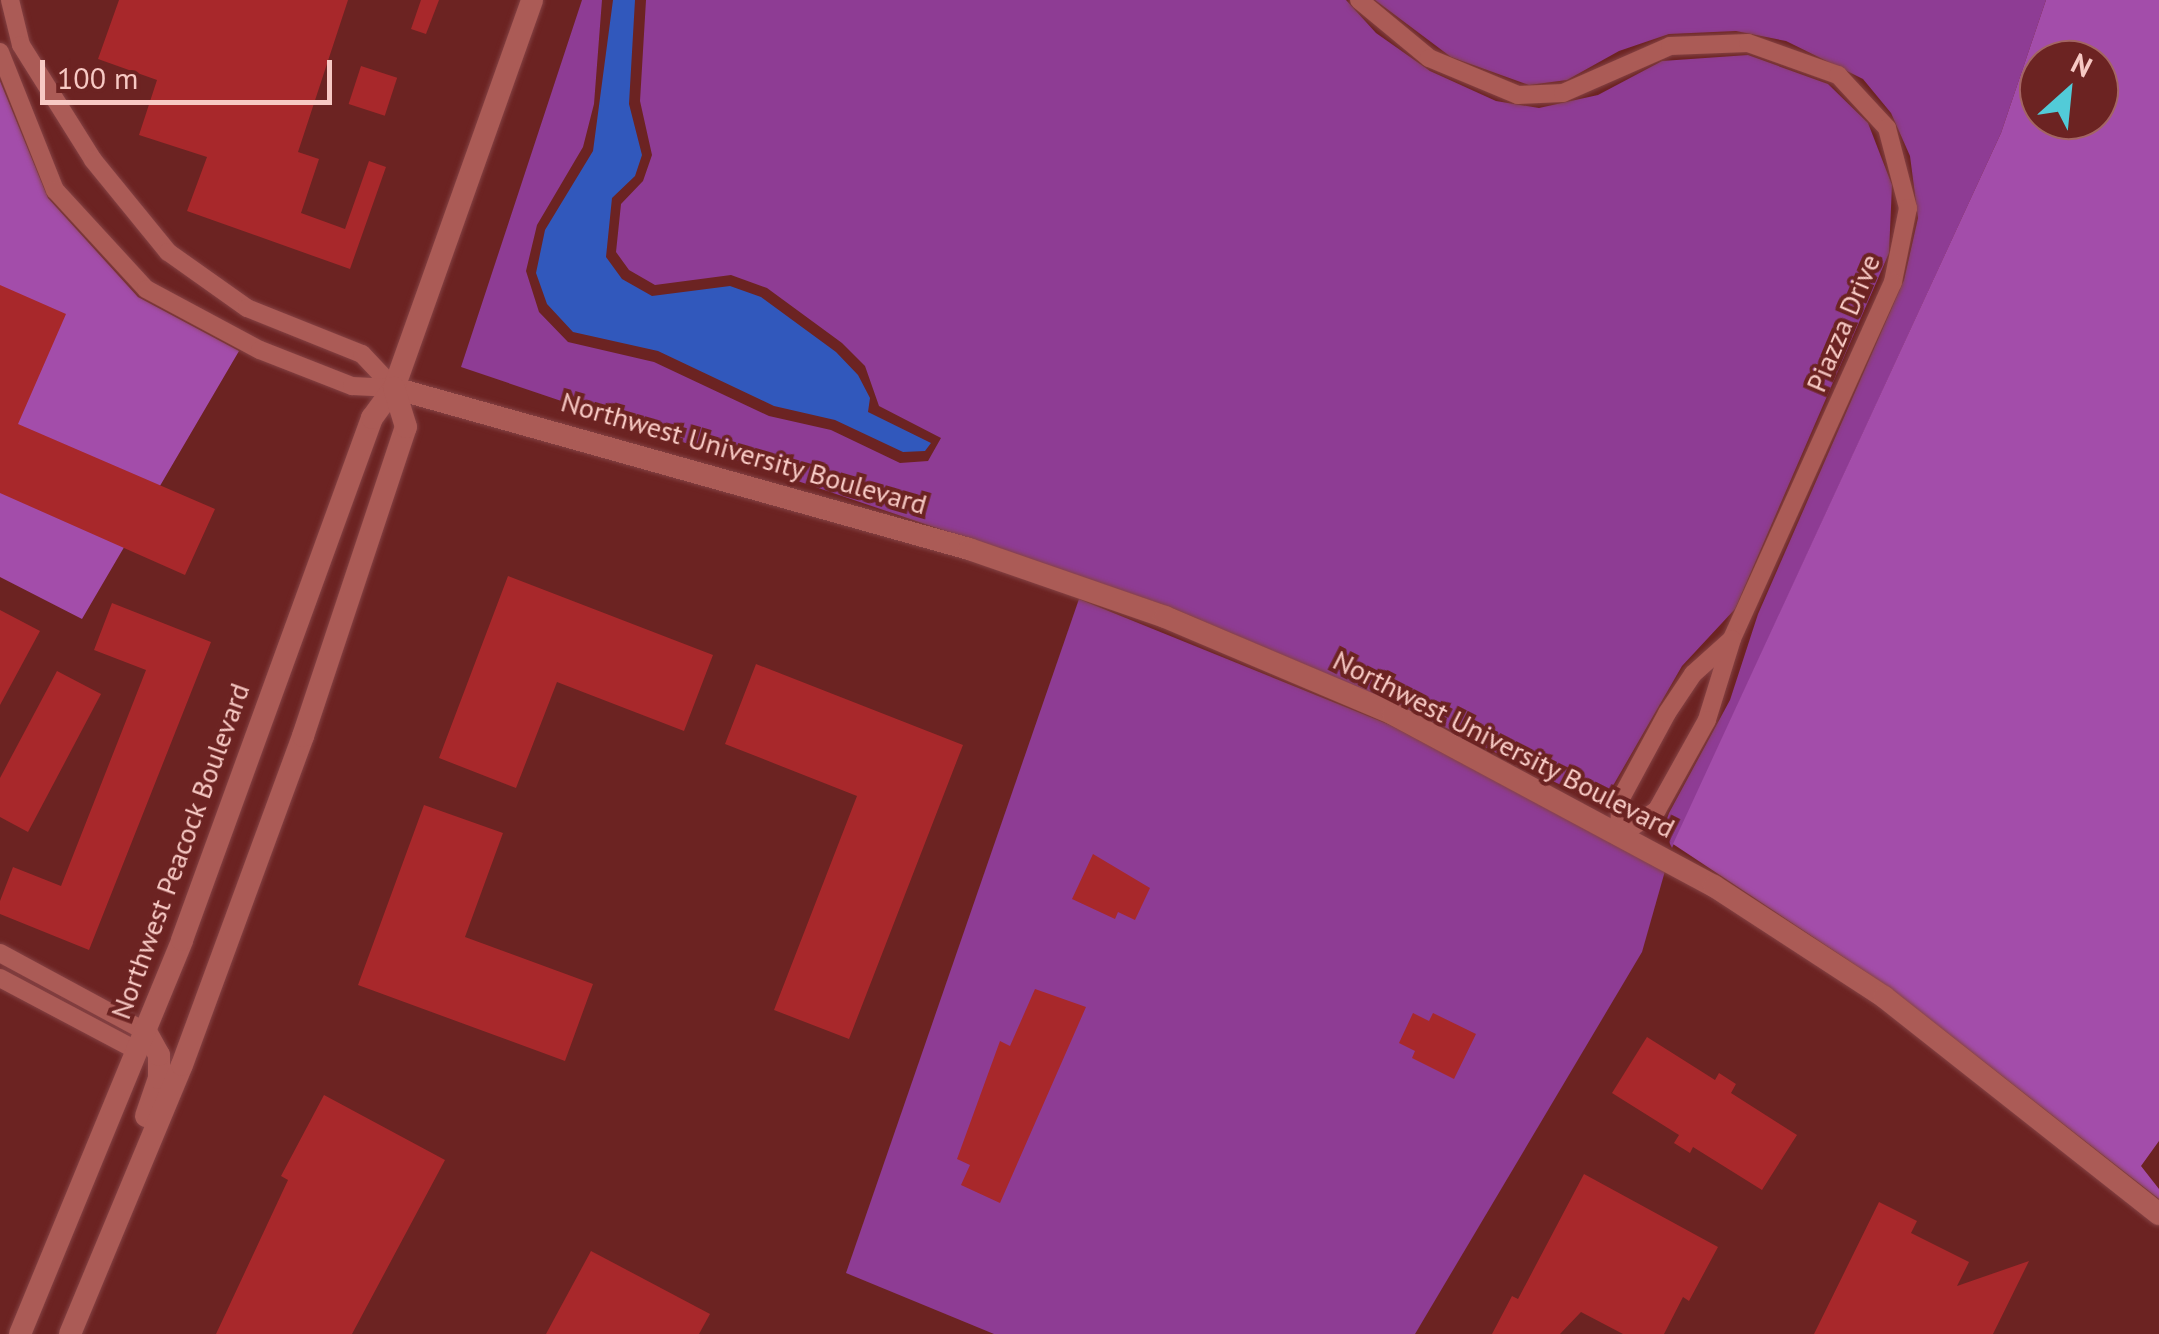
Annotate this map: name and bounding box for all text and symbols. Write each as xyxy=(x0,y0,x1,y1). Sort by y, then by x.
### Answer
scale bar xyxy=(45,40,338,102)
north arrow xyxy=(2019,40,2119,140)
text: N xyxy=(2065,44,2099,85)
text: 100 m xyxy=(57,58,138,97)
street label: Piazza Drive xyxy=(1799,249,1887,397)
street label: Northwest University Boulevard xyxy=(557,385,931,521)
street label: Northwest University Boulevard xyxy=(1327,643,1681,845)
street label: Northwest Peacock Boulevard xyxy=(103,678,257,1024)

